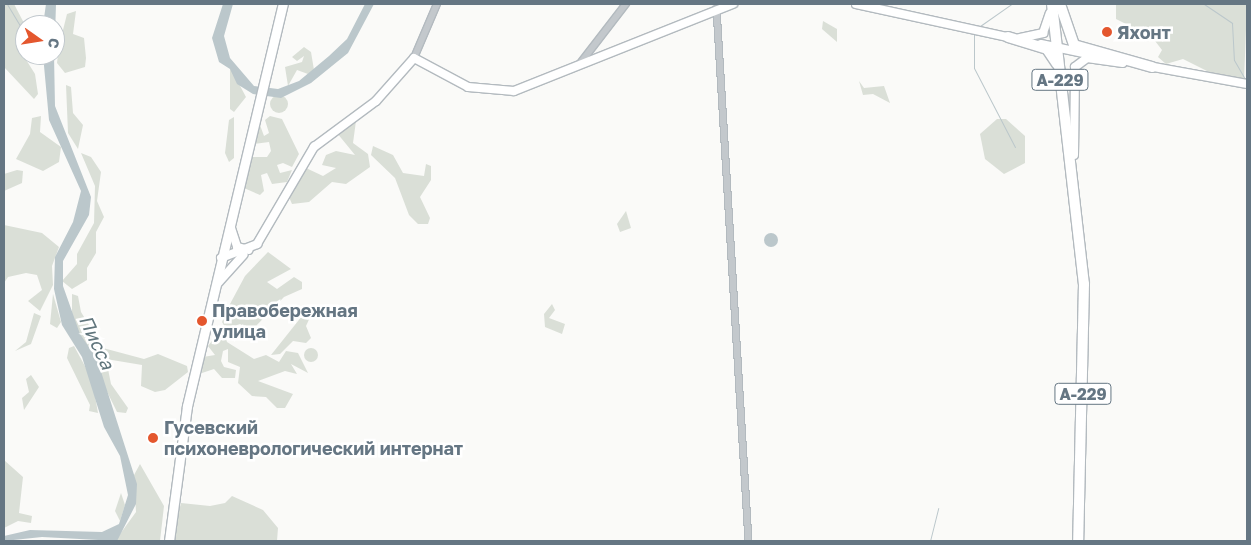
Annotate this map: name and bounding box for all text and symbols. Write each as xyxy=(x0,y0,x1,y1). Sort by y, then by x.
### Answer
north arrow xyxy=(15,15,65,65)
place label: Яхонт xyxy=(1117,21,1171,43)
marker: Яхонт xyxy=(1101,26,1113,38)
text: С xyxy=(45,36,64,50)
road number: A-229 xyxy=(1031,66,1089,94)
place label: Правобережная улица xyxy=(212,300,358,342)
water label: Писса xyxy=(75,311,119,373)
marker: Правобережная улица xyxy=(196,315,208,327)
road number: А-229 xyxy=(1054,380,1112,408)
place label: Гусевский психоневрологический интернат xyxy=(164,417,463,459)
marker: Гусевский психоневрологический интернат xyxy=(146,431,160,445)

